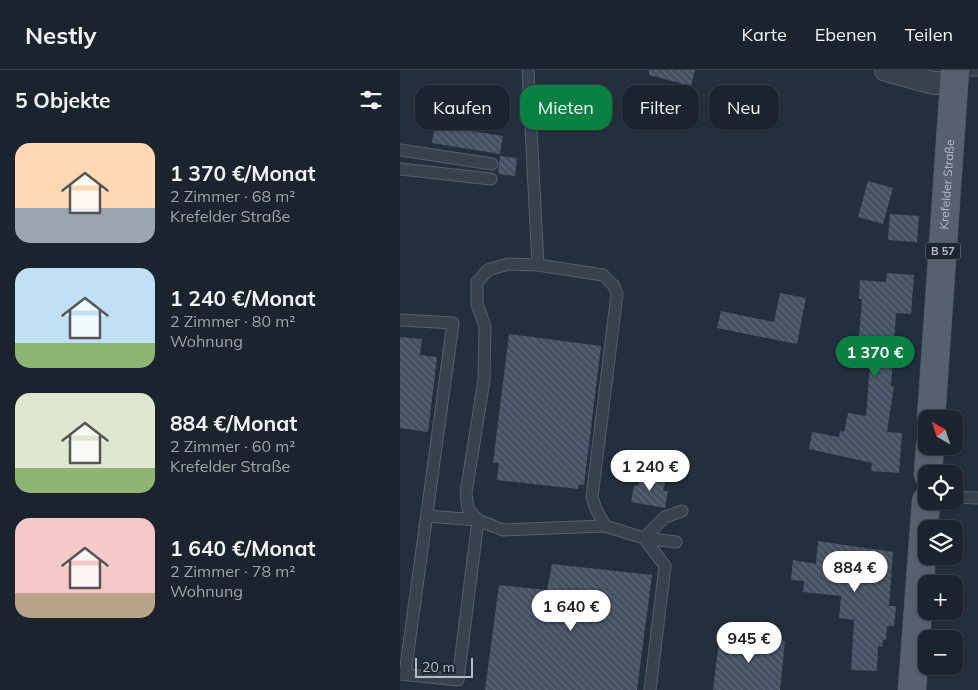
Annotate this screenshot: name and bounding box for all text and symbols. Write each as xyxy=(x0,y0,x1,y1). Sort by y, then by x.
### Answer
text: Nestly xyxy=(25,20,97,50)
text: Karte xyxy=(741,23,787,46)
text: Ebenen xyxy=(815,23,877,46)
text: Teilen xyxy=(905,23,953,46)
chip: Kaufen xyxy=(415,85,510,130)
chip: Mieten xyxy=(520,85,612,130)
chip: Filter xyxy=(622,85,699,130)
chip: Neu xyxy=(709,85,779,130)
icon: filters xyxy=(357,86,385,114)
text: 5 Objekte xyxy=(15,87,111,113)
street label: Krefelder Straße xyxy=(936,139,957,230)
text: 1 370 €/Monat xyxy=(170,160,316,186)
icon: home xyxy=(55,163,115,223)
text: 2 Zimmer · 68 m² xyxy=(170,186,295,206)
text: Krefelder Straße xyxy=(170,206,290,226)
road number: B 57 xyxy=(926,242,960,260)
text: 1 240 €/Monat xyxy=(170,285,316,311)
icon: home xyxy=(55,288,115,348)
text: 2 Zimmer · 80 m² xyxy=(170,311,295,331)
text: Wohnung xyxy=(170,331,243,351)
pin: 1 370 € xyxy=(829,336,921,378)
text: 1 370 € xyxy=(847,342,903,362)
text: 884 €/Monat xyxy=(170,410,297,436)
north arrow xyxy=(918,410,962,455)
map controls xyxy=(918,410,963,675)
icon: home xyxy=(55,413,115,473)
text: 2 Zimmer · 60 m² xyxy=(170,436,295,456)
pin: 1 240 € xyxy=(604,450,696,492)
text: Krefelder Straße xyxy=(170,456,290,476)
text: 1 240 € xyxy=(622,456,678,476)
button: locate xyxy=(918,465,963,510)
button: layers xyxy=(918,520,963,565)
text: 1 640 €/Monat xyxy=(170,535,316,561)
icon: home xyxy=(55,538,115,598)
pin: 884 € xyxy=(820,550,890,593)
text: 884 € xyxy=(834,557,876,577)
text: 2 Zimmer · 78 m² xyxy=(170,561,295,581)
button: + xyxy=(918,575,963,620)
text: Wohnung xyxy=(170,581,243,601)
pin: 1 640 € xyxy=(525,590,617,632)
text: 1 640 € xyxy=(543,596,599,616)
pin: 945 € xyxy=(714,622,784,664)
text: 945 € xyxy=(728,628,770,648)
button: − xyxy=(918,630,963,675)
scale bar xyxy=(415,655,472,678)
text: 20 m xyxy=(422,658,455,676)

